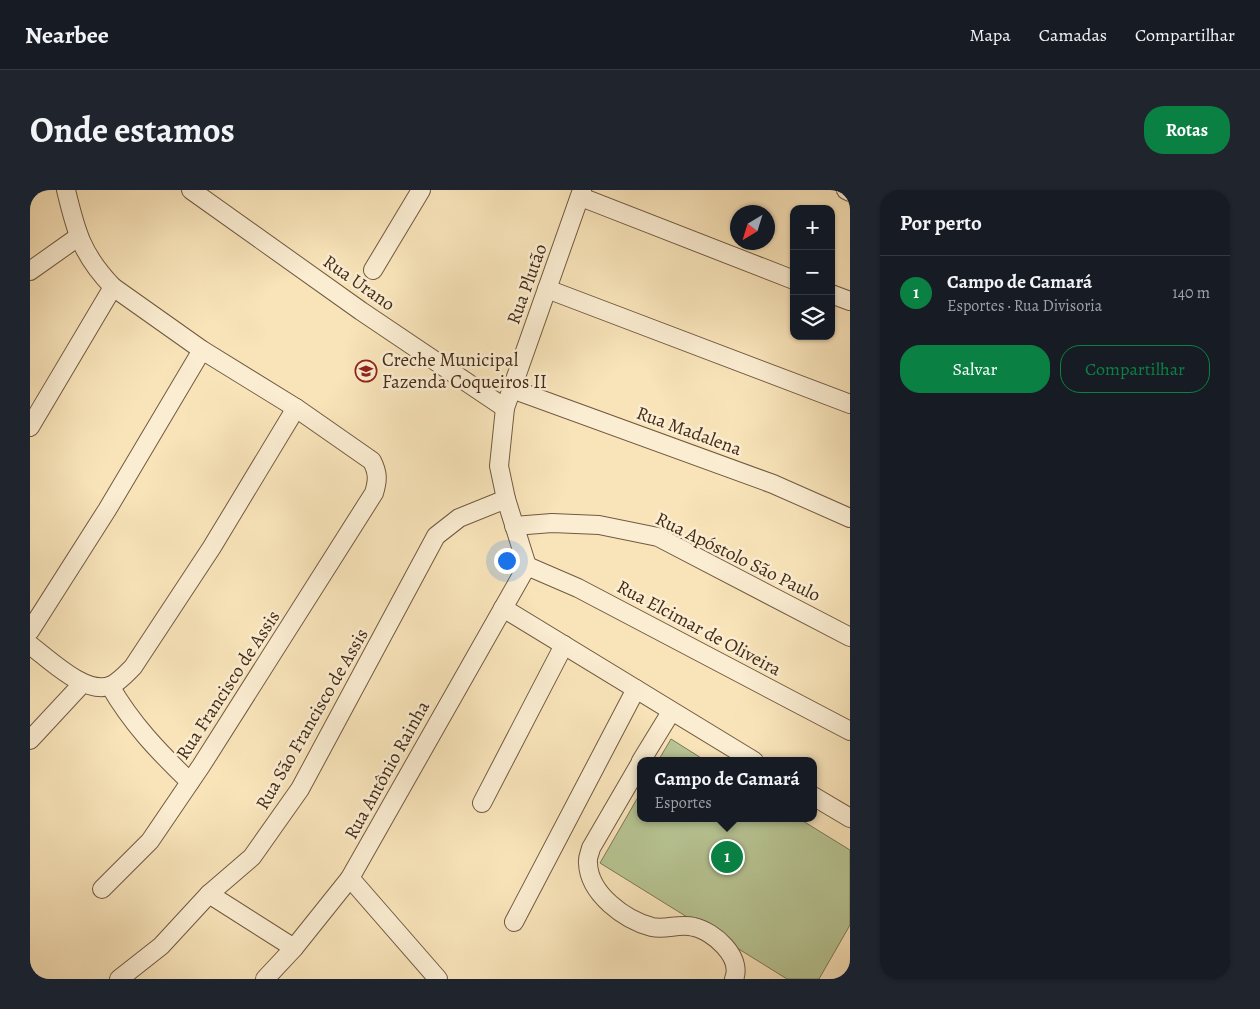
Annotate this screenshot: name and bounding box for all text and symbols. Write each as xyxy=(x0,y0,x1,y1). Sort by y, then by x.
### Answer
text: Nearbee xyxy=(25,19,109,51)
text: Mapa xyxy=(969,23,1011,47)
text: Camadas xyxy=(1039,23,1107,47)
text: Compartilhar xyxy=(1135,23,1235,47)
text: Onde estamos xyxy=(30,106,235,154)
button: Rotas xyxy=(1144,106,1230,154)
north arrow xyxy=(730,205,775,250)
map controls xyxy=(790,205,835,340)
button: + xyxy=(790,205,835,250)
text: Por perto xyxy=(900,209,982,237)
street label: Rua Plutão xyxy=(500,240,554,328)
street label: Rua Urano xyxy=(318,249,400,317)
button: − xyxy=(790,250,835,295)
text: Campo de Camará xyxy=(947,269,1092,295)
text: 1 xyxy=(913,282,919,304)
text: 140 m xyxy=(1172,282,1210,304)
button: layers xyxy=(790,295,835,340)
text: Esportes · Rua Divisoria xyxy=(947,295,1102,317)
button: Salvar xyxy=(900,345,1050,393)
button: Compartilhar xyxy=(1060,345,1210,393)
place label: Creche Municipal Fazenda Coqueiros II xyxy=(382,347,547,395)
school or university icon: Creche Municipal Fazenda Coqueiros II xyxy=(354,359,378,383)
street label: Rua Madalena xyxy=(633,400,745,462)
street label: Rua Apóstolo São Paulo xyxy=(651,506,825,608)
your location xyxy=(494,548,520,574)
street label: Rua Elcimar de Oliveira xyxy=(612,574,786,682)
street label: Rua Francisco de Assis xyxy=(170,605,286,765)
street label: Rua São Francisco de Assis xyxy=(249,624,375,814)
street label: Rua Antônio Rainha xyxy=(338,696,436,844)
popup xyxy=(637,757,817,822)
text: Campo de Camará xyxy=(654,766,800,792)
text: Esportes xyxy=(654,792,712,814)
pin: 1 xyxy=(711,838,743,876)

